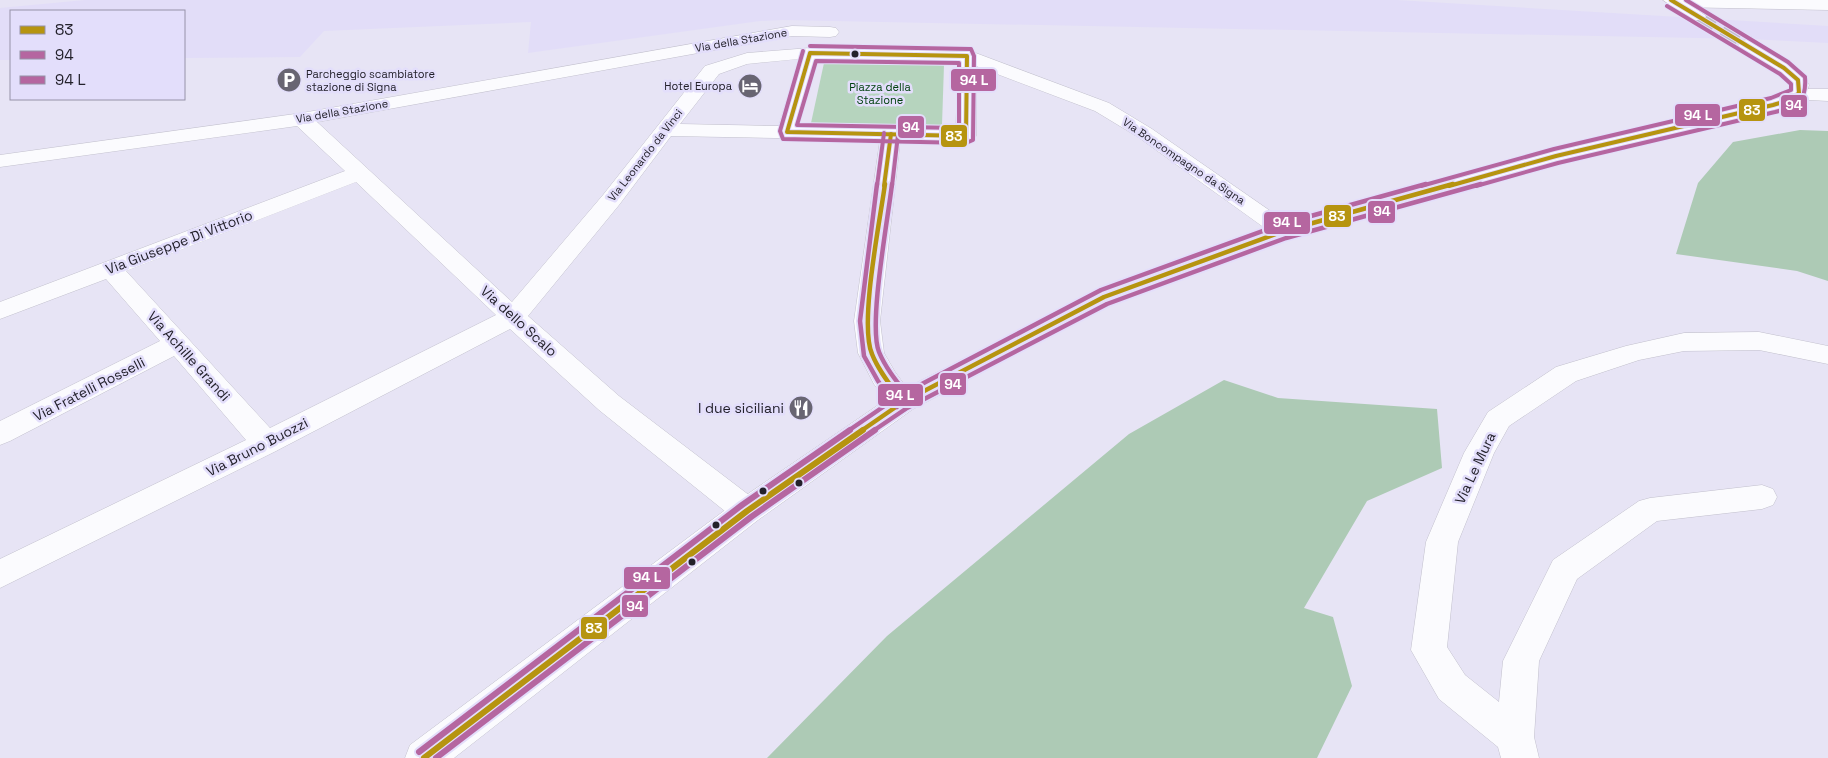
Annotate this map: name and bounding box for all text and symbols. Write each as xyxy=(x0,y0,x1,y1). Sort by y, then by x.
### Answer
legend xyxy=(10,10,185,100)
text: 83 xyxy=(55,20,73,39)
street label: Via della Stazione xyxy=(694,25,788,55)
text: 94 xyxy=(55,45,74,64)
unlabelled marker xyxy=(850,49,860,59)
parking icon: Parcheggio scambiatore stazione di Signa xyxy=(276,67,302,93)
place label: Parcheggio scambiatore stazione di Signa xyxy=(306,67,435,94)
line badge: 94 L xyxy=(950,68,997,92)
text: 94 L xyxy=(55,70,86,89)
text: 94 L xyxy=(960,71,989,89)
hotel icon: Hotel Europa xyxy=(737,73,763,99)
place label: Hotel Europa xyxy=(664,79,733,93)
park label: Piazza della Stazione xyxy=(849,80,911,107)
line badge: 94 xyxy=(1780,94,1808,118)
street label: Via della Stazione xyxy=(295,96,389,126)
text: 94 xyxy=(1785,96,1803,114)
line badge: 83 xyxy=(1738,98,1766,122)
text: 83 xyxy=(1744,101,1760,119)
line badge: 94 L xyxy=(1674,103,1721,127)
street label: Via Leonardo da Vinci xyxy=(605,106,686,204)
text: 94 L xyxy=(1684,106,1713,124)
line badge: 94 xyxy=(897,115,925,139)
street label: Via Boncompagno da Signa xyxy=(1120,115,1248,208)
text: 94 xyxy=(902,118,920,136)
line badge: 83 xyxy=(940,124,968,148)
text: 83 xyxy=(946,127,962,145)
line badge: 94 xyxy=(1367,200,1396,224)
text: 94 xyxy=(1373,202,1391,220)
line badge: 83 xyxy=(1323,204,1352,228)
street label: Via Giuseppe Di Vittorio xyxy=(103,206,255,278)
text: 83 xyxy=(1329,207,1345,225)
line badge: 94 L xyxy=(1263,211,1311,235)
text: 94 L xyxy=(1273,213,1302,231)
street label: Via dello Scalo xyxy=(477,282,561,360)
street label: Via Achille Grandi xyxy=(144,307,234,405)
street label: Via Fratelli Rosselli xyxy=(30,353,148,425)
line badge: 94 xyxy=(939,372,967,396)
text: 94 xyxy=(944,375,962,393)
line badge: 94 L xyxy=(877,383,924,407)
text: 94 L xyxy=(886,386,915,404)
restaurant icon: I due siciliani xyxy=(788,395,814,421)
place label: I due siciliani xyxy=(698,399,784,417)
street label: Via Bruno Buozzi xyxy=(203,414,311,480)
street label: Via Le Mura xyxy=(1451,429,1499,507)
unlabelled marker xyxy=(794,478,804,488)
unlabelled marker xyxy=(758,486,768,496)
unlabelled marker xyxy=(711,520,721,530)
unlabelled marker xyxy=(687,557,697,567)
line badge: 94 L xyxy=(623,566,671,590)
text: 94 L xyxy=(633,568,662,586)
line badge: 94 xyxy=(621,594,649,618)
text: 94 xyxy=(626,597,644,615)
line badge: 83 xyxy=(580,616,608,640)
text: 83 xyxy=(586,619,602,637)

